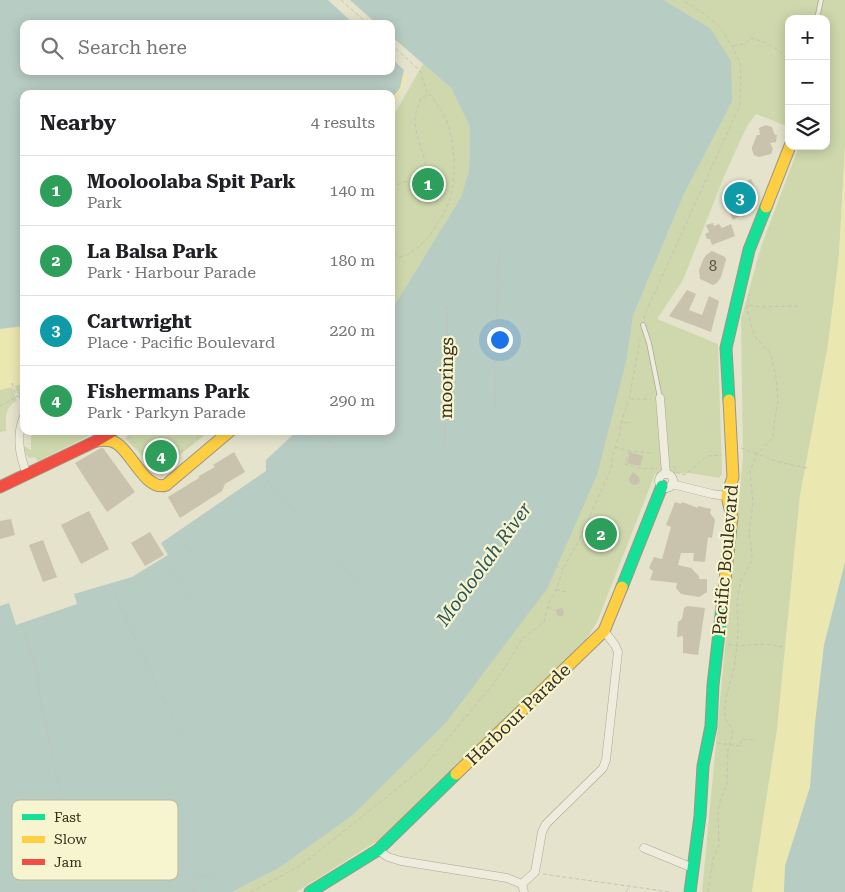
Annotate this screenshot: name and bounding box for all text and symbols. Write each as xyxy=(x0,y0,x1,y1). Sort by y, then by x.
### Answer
map controls xyxy=(785,15,830,150)
button: + xyxy=(785,15,830,60)
search box xyxy=(20,20,395,75)
icon: search xyxy=(38,34,66,62)
text: Search here xyxy=(78,36,187,59)
button: − xyxy=(785,60,830,105)
button: layers xyxy=(785,105,830,150)
text: Nearby xyxy=(40,111,116,135)
text: 4 results xyxy=(311,113,375,132)
pin: 1 xyxy=(412,165,444,203)
text: Mooloolaba Spit Park xyxy=(87,170,296,193)
pin: 3 xyxy=(724,179,756,217)
text: 1 xyxy=(52,181,60,200)
text: 140 m xyxy=(329,181,375,200)
text: Park xyxy=(87,193,122,212)
text: La Balsa Park xyxy=(87,240,218,263)
text: 2 xyxy=(52,251,60,270)
text: 180 m xyxy=(329,251,375,270)
house number: 8 xyxy=(709,257,717,275)
text: Park · Harbour Parade xyxy=(87,263,256,282)
text: Cartwright xyxy=(87,310,192,333)
text: 3 xyxy=(52,321,60,340)
text: 220 m xyxy=(329,321,375,340)
your location xyxy=(487,327,513,353)
text: Place · Pacific Boulevard xyxy=(87,333,275,352)
street label: moorings xyxy=(435,337,457,419)
text: Fishermans Park xyxy=(87,380,250,403)
text: 4 xyxy=(52,391,60,410)
text: 290 m xyxy=(329,391,375,410)
text: Park · Parkyn Parade xyxy=(87,403,246,422)
pin: 4 xyxy=(145,437,177,475)
street label: Pacific Boulevard xyxy=(708,483,742,636)
water label: Mooloolah River xyxy=(431,498,537,631)
pin: 2 xyxy=(585,515,617,553)
street label: Harbour Parade xyxy=(461,659,575,769)
legend xyxy=(12,800,178,880)
text: Fast xyxy=(54,809,81,825)
text: Slow xyxy=(54,831,87,847)
text: Jam xyxy=(54,854,82,870)

